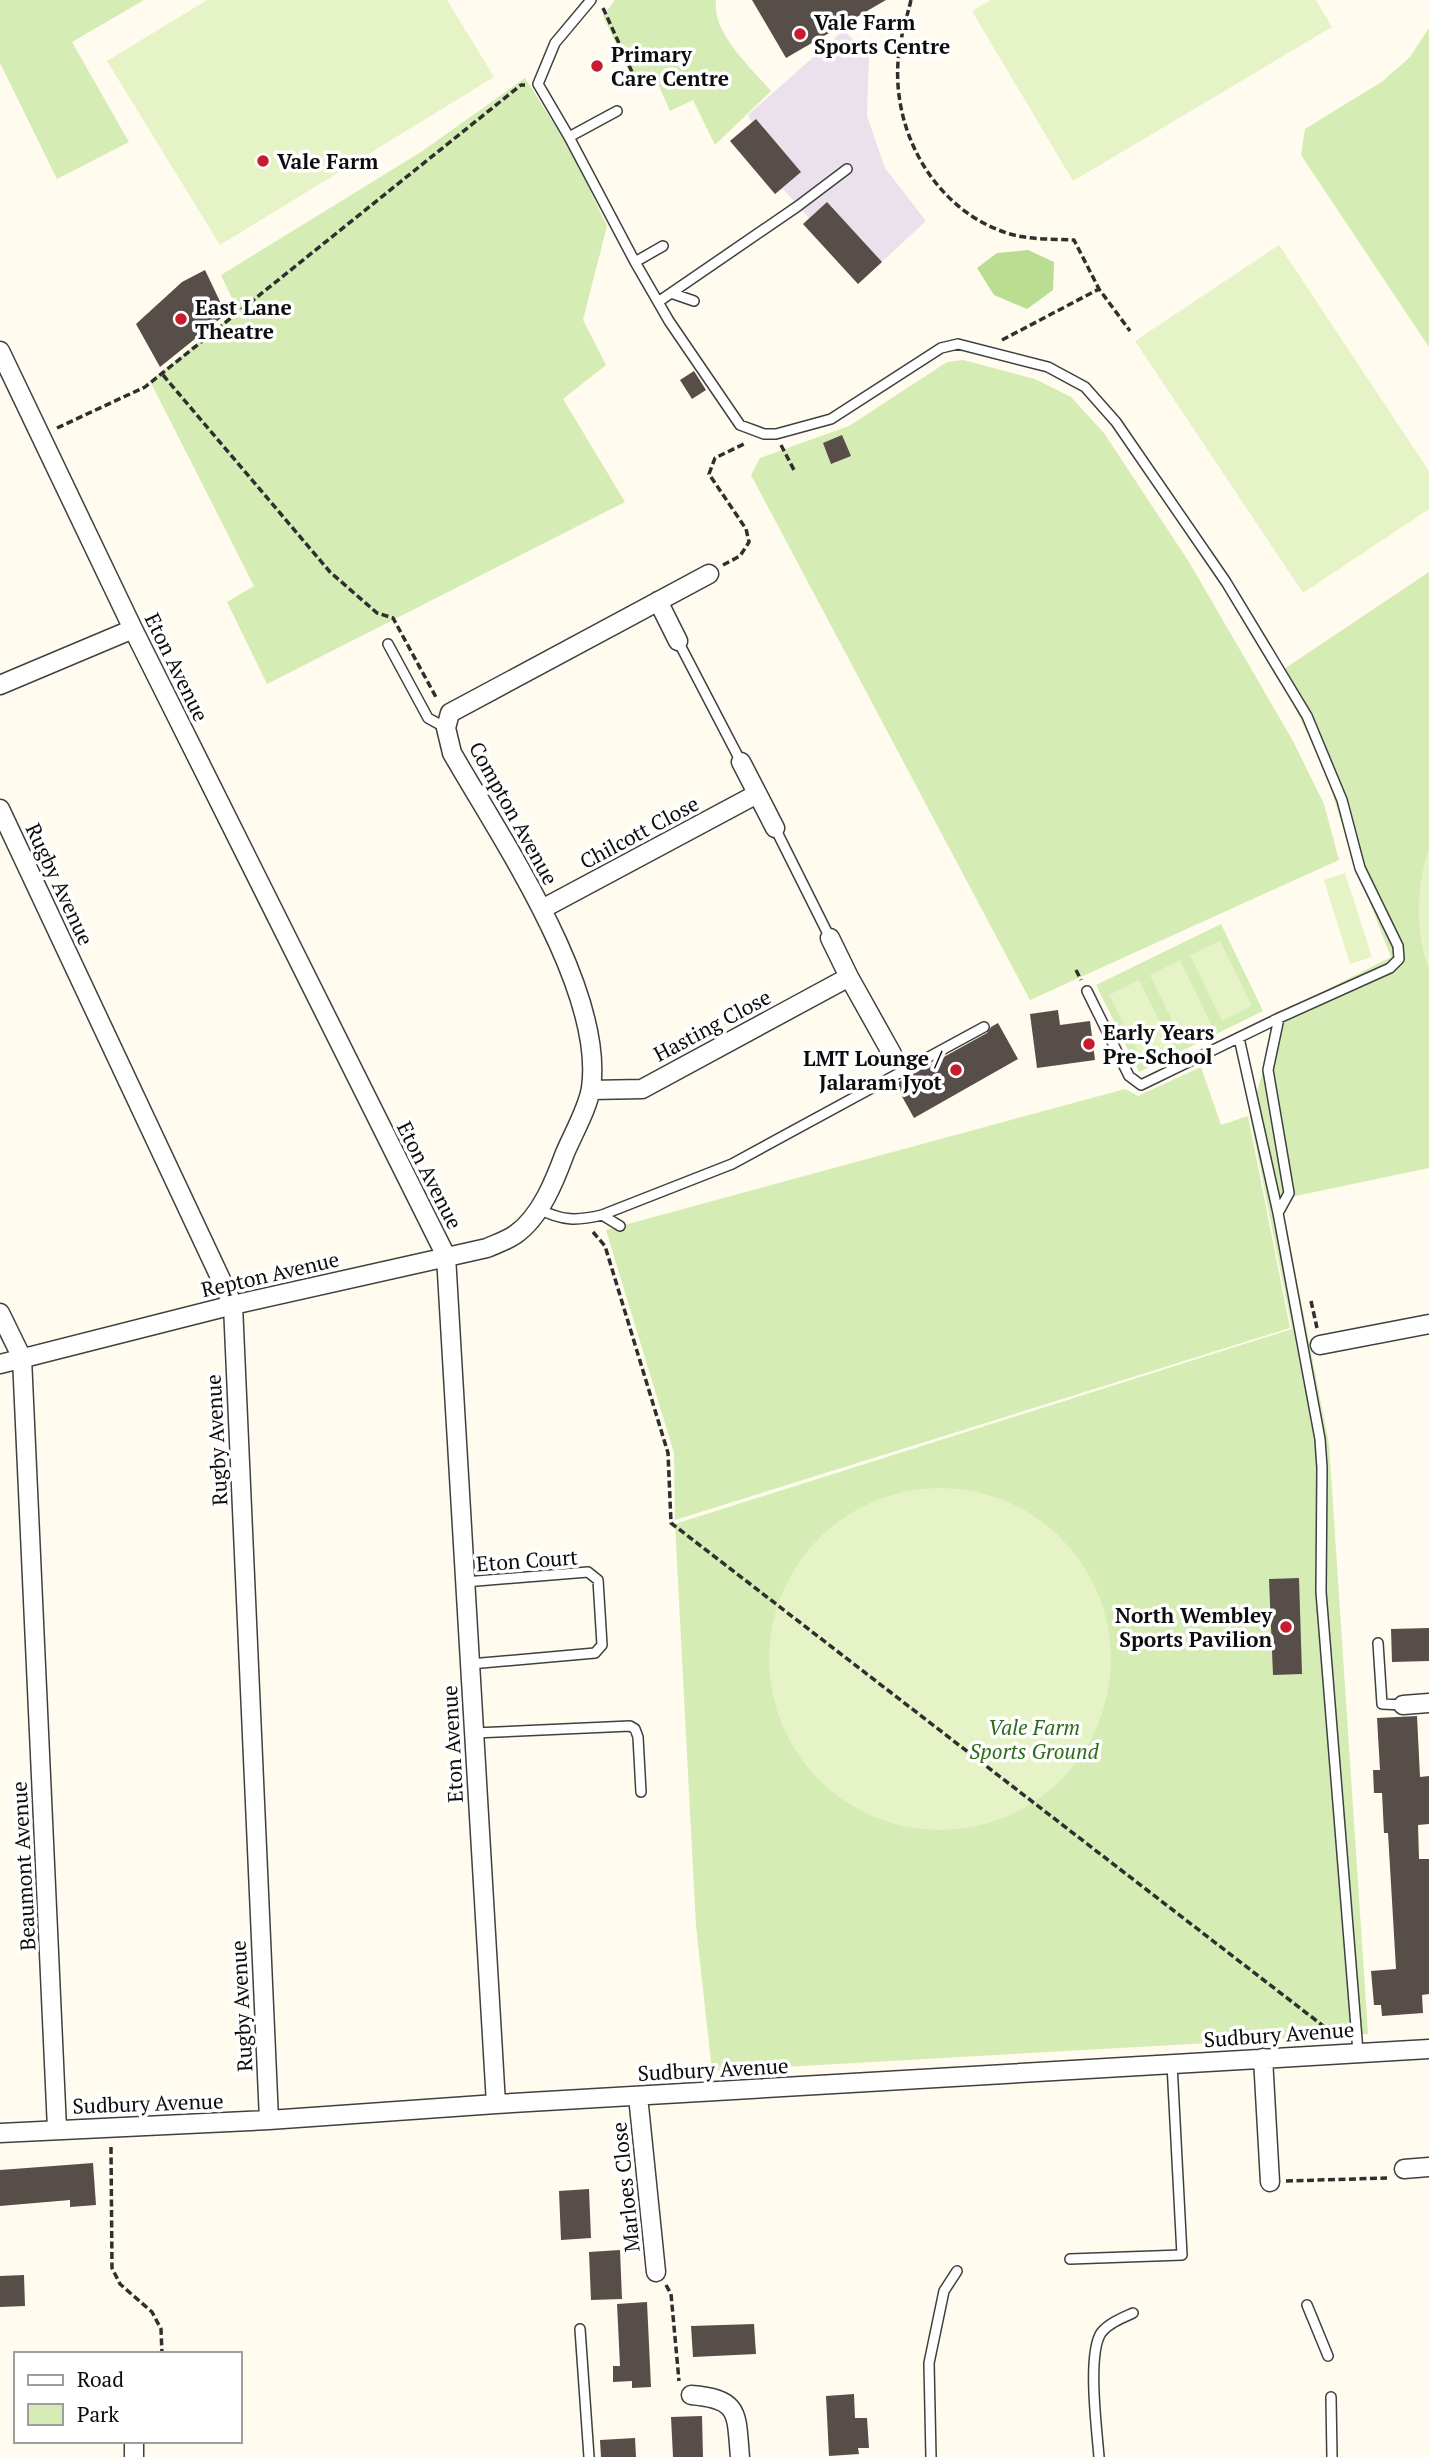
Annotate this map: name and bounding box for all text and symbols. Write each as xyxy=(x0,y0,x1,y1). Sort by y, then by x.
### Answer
place label: Vale Farm Sports Centre xyxy=(814,8,950,60)
marker: Vale Farm Sports Centre xyxy=(792,26,808,42)
place label: Primary Care Centre xyxy=(611,40,729,92)
marker: Primary Care Centre xyxy=(589,58,605,74)
place label: Vale Farm xyxy=(277,147,379,175)
marker: Vale Farm xyxy=(255,153,271,169)
place label: East Lane Theatre xyxy=(195,293,292,345)
marker: East Lane Theatre xyxy=(173,311,189,327)
street label: Eton Avenue xyxy=(139,608,215,726)
street label: Compton Avenue xyxy=(463,736,565,890)
street label: Chilcott Close xyxy=(575,789,703,875)
street label: Rugby Avenue xyxy=(20,818,100,950)
street label: Hasting Close xyxy=(649,982,775,1068)
place label: Early Years Pre-School xyxy=(1103,1018,1214,1070)
marker: Early Years Pre-School xyxy=(1081,1036,1097,1052)
place label: LMT Lounge / Jalaram Jyot xyxy=(803,1044,943,1096)
marker: LMT Lounge / Jalaram Jyot xyxy=(948,1062,964,1078)
street label: Eton Avenue xyxy=(391,1116,469,1234)
street label: Repton Avenue xyxy=(198,1245,342,1303)
street label: Rugby Avenue xyxy=(199,1374,233,1506)
street label: Eton Court xyxy=(475,1542,579,1578)
place label: North Wembley Sports Pavilion xyxy=(1115,1601,1273,1653)
marker: North Wembley Sports Pavilion xyxy=(1278,1619,1294,1635)
street label: Eton Avenue xyxy=(435,1685,469,1803)
park label: Vale Farm Sports Ground xyxy=(969,1713,1099,1765)
street label: Beaumont Avenue xyxy=(5,1781,41,1951)
street label: Rugby Avenue xyxy=(224,1940,258,2072)
street label: Sudbury Avenue xyxy=(1203,2015,1355,2053)
street label: Sudbury Avenue xyxy=(637,2051,789,2087)
street label: Sudbury Avenue xyxy=(72,2086,224,2120)
street label: Marloes Close xyxy=(604,2121,646,2253)
legend xyxy=(14,2352,242,2443)
text: Road xyxy=(77,2365,124,2393)
text: Park xyxy=(77,2400,119,2428)

